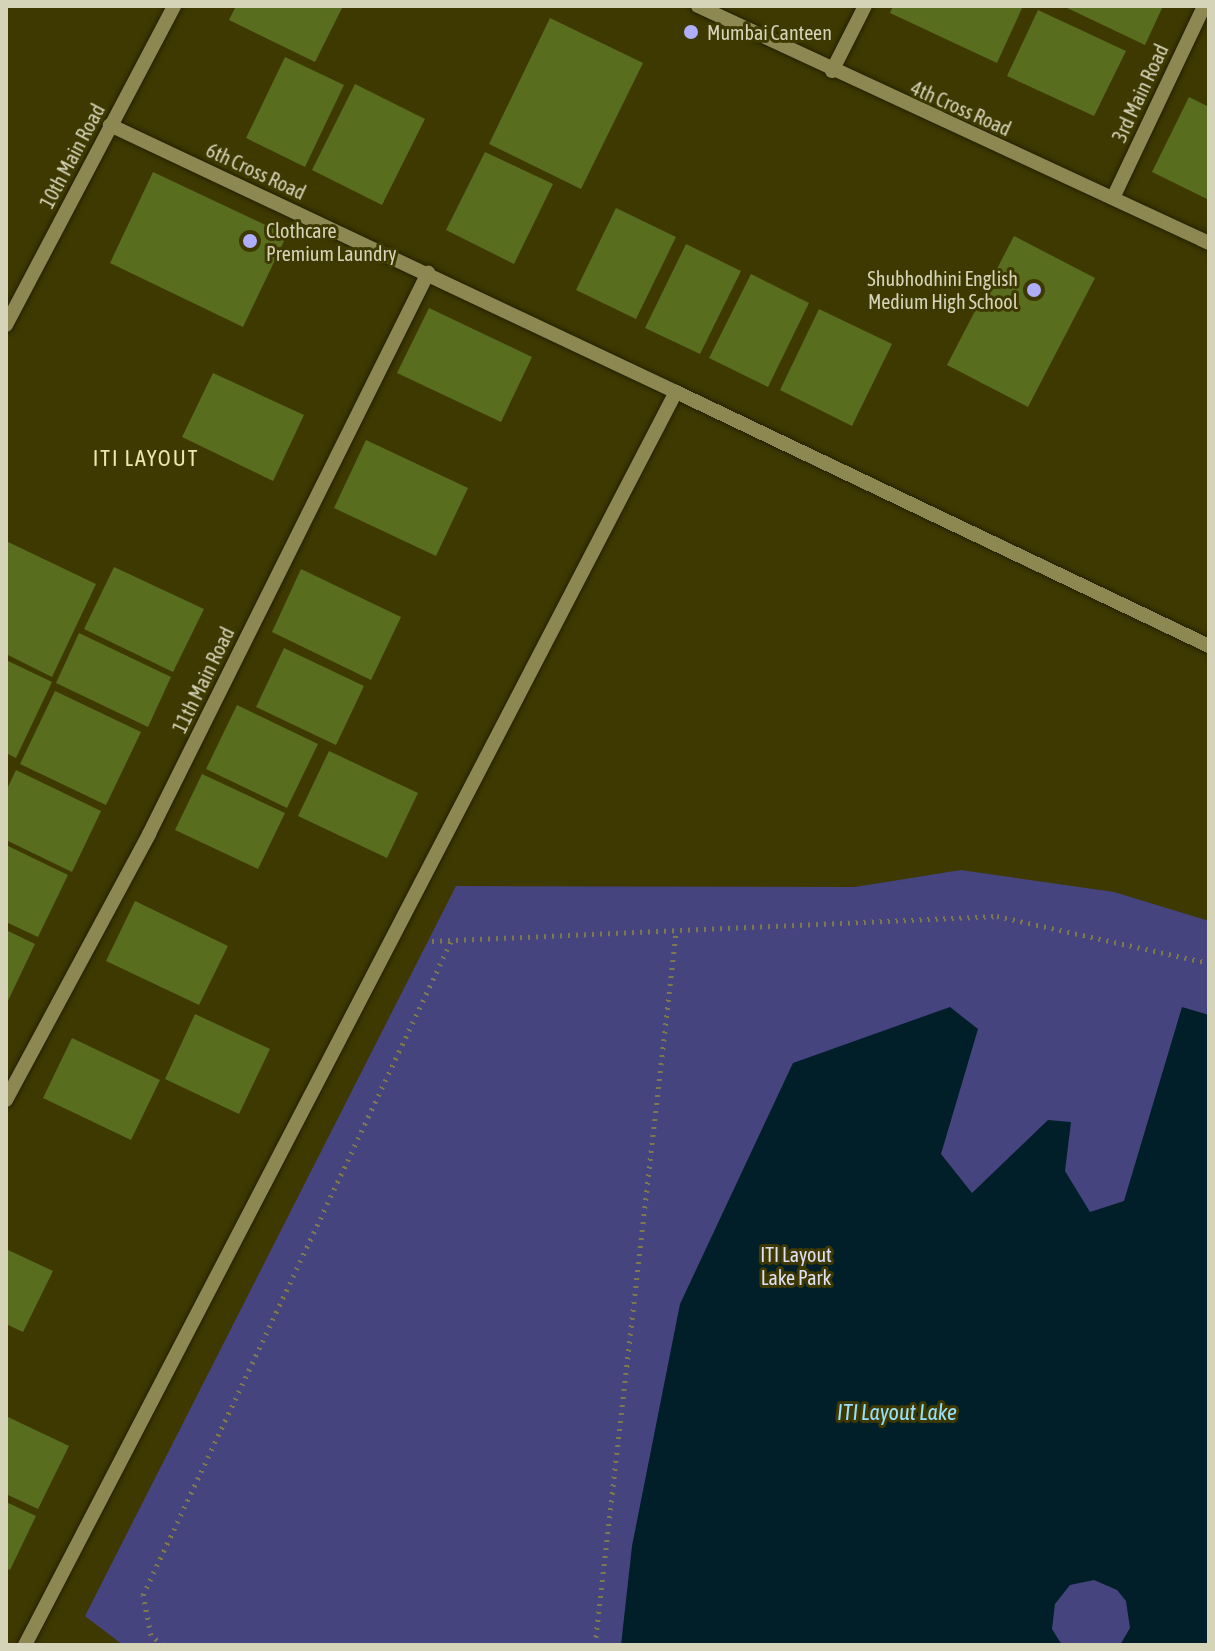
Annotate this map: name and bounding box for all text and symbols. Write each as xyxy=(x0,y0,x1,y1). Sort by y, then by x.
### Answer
place label: Mumbai Canteen xyxy=(707,20,832,44)
marker: Mumbai Canteen xyxy=(682,23,700,41)
street label: 3rd Main Road xyxy=(1107,40,1173,146)
street label: 4th Cross Road xyxy=(907,75,1015,141)
street label: 10th Main Road xyxy=(34,100,110,212)
street label: 6th Cross Road xyxy=(202,138,310,204)
place label: Clothcare Premium Laundry xyxy=(266,218,397,265)
marker: Clothcare Premium Laundry xyxy=(241,232,259,250)
place label: Shubhodhini English Medium High School xyxy=(867,266,1018,313)
marker: Shubhodhini English Medium High School xyxy=(1025,281,1043,299)
district label: ITI LAYOUT xyxy=(93,446,199,472)
street label: 11th Main Road xyxy=(167,623,239,737)
park label: ITI Layout Lake Park xyxy=(760,1243,832,1290)
water label: ITI Layout Lake xyxy=(837,1400,957,1426)

